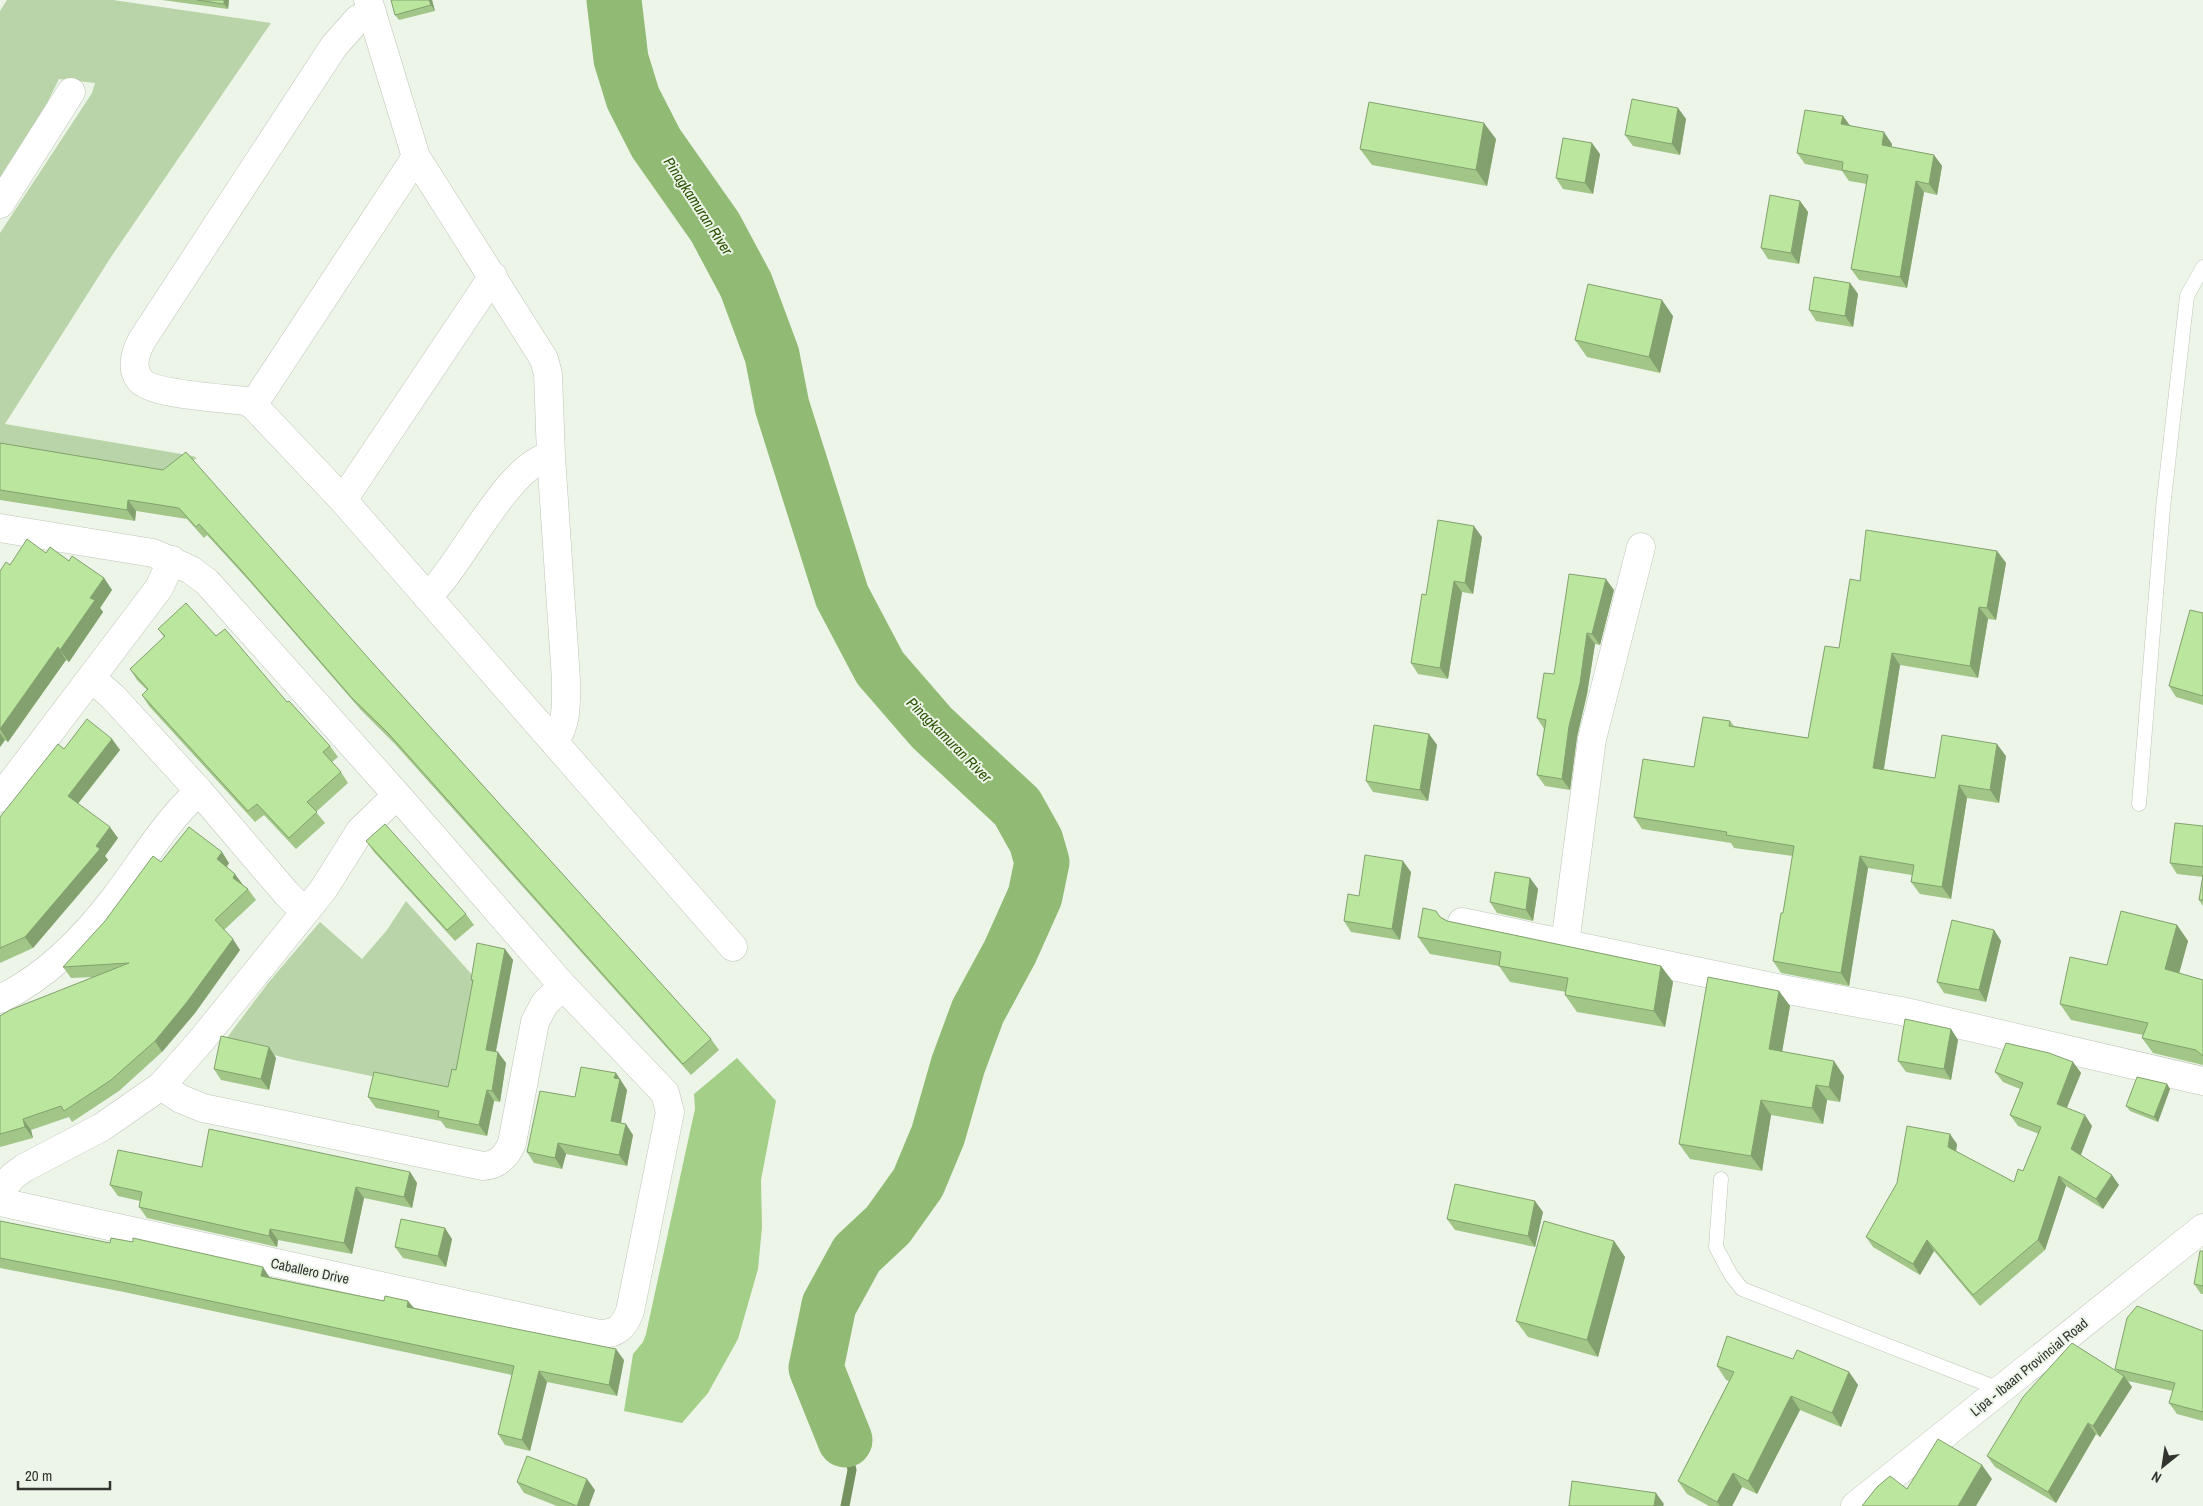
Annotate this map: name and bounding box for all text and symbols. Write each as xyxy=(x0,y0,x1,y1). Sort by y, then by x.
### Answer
water label: Pinagkamuran River xyxy=(659,153,738,260)
water label: Pinagkamuran River xyxy=(902,692,997,788)
street label: Caballero Drive xyxy=(269,1254,351,1288)
street label: Lipa - Ibaan Provincial Road xyxy=(1967,1314,2091,1420)
north arrow xyxy=(2138,1441,2188,1491)
scale bar xyxy=(18,1458,110,1490)
text: 20 m xyxy=(25,1465,52,1486)
text: N xyxy=(2148,1467,2165,1487)

